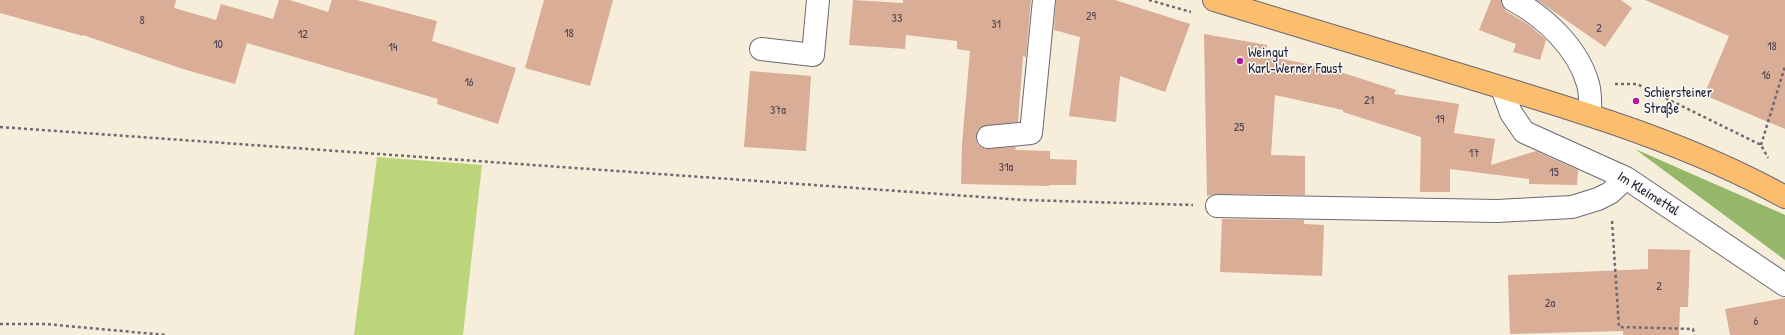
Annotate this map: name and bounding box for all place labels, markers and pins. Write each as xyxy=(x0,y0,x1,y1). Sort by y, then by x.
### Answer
place label: Weingut Karl-Werner Faust xyxy=(1248,45,1342,78)
marker: Weingut Karl-Werner Faust xyxy=(1235,56,1245,66)
place label: Schiersteiner Straße xyxy=(1644,85,1712,118)
marker: Schiersteiner Straße xyxy=(1631,96,1641,106)

